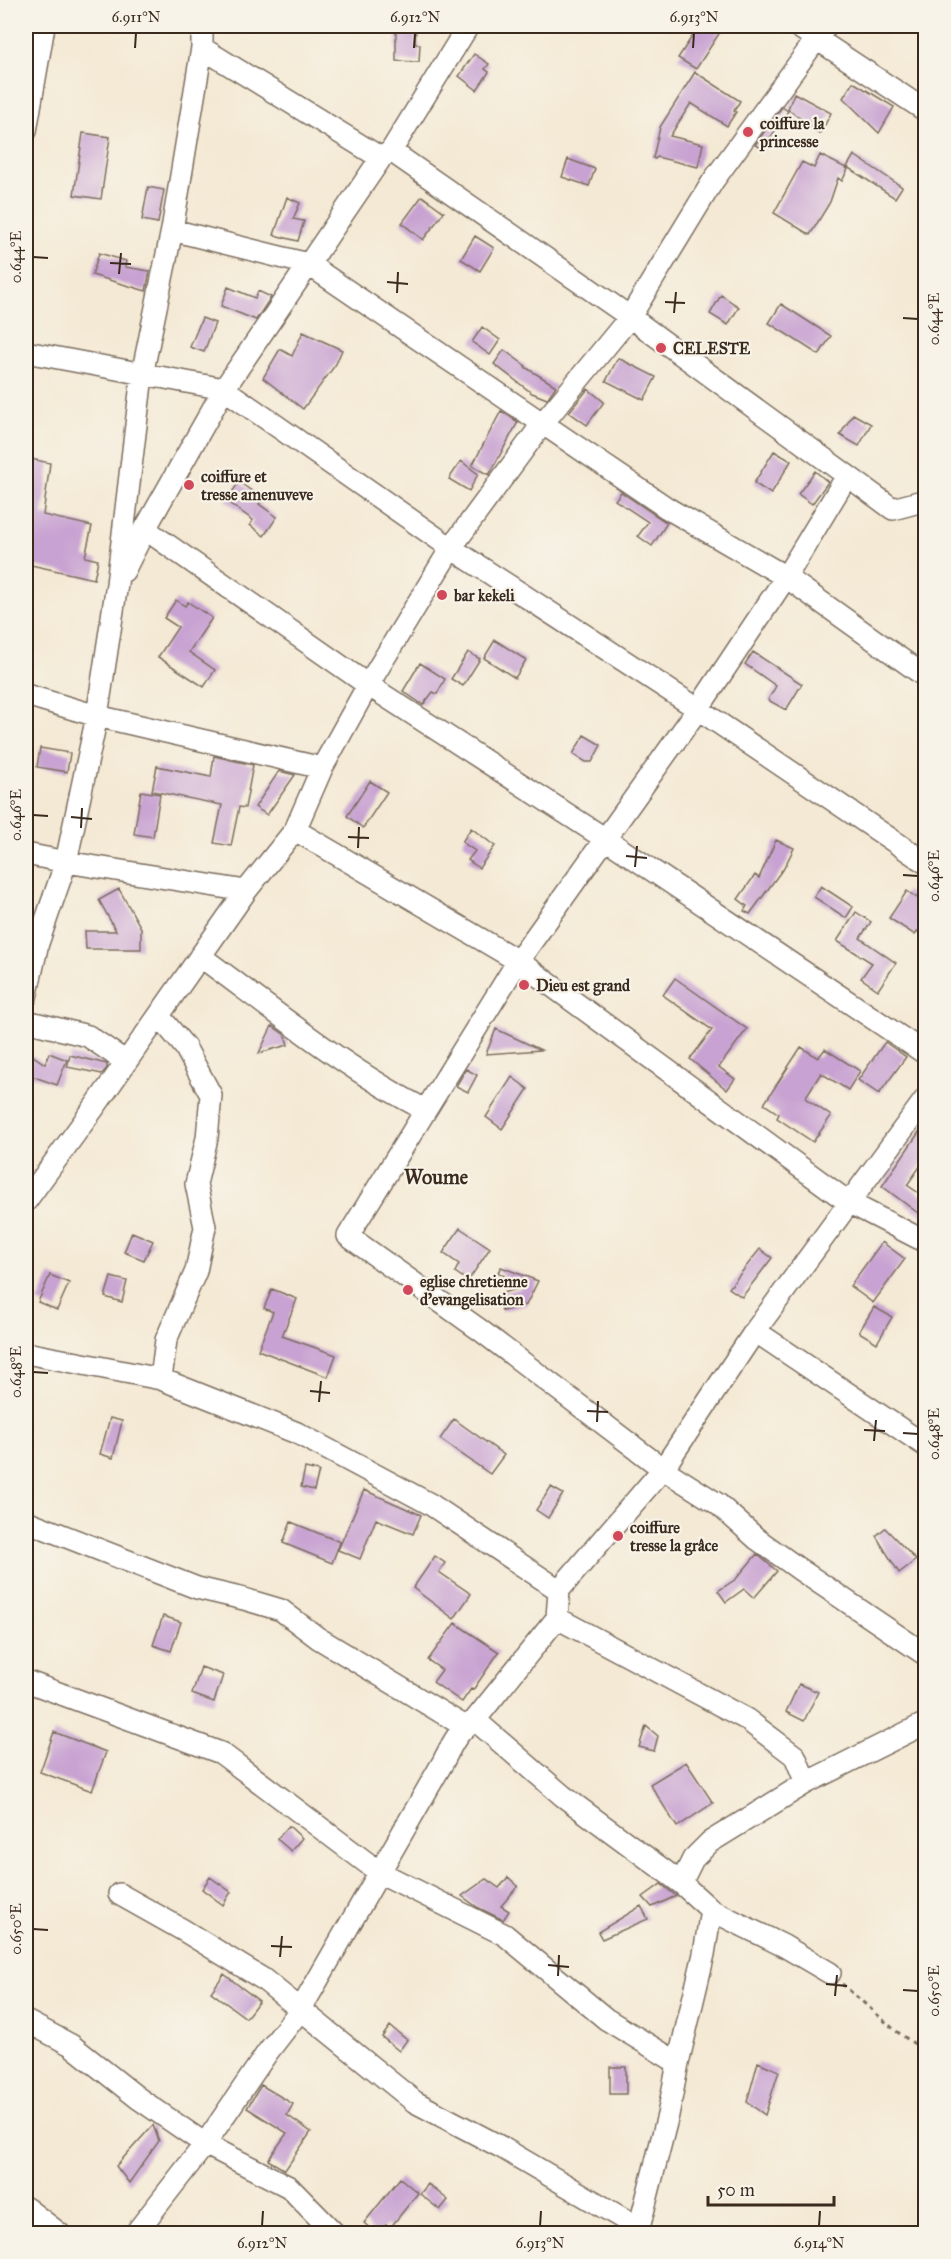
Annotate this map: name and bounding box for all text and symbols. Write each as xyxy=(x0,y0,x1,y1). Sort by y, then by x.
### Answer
text: 6.911°N xyxy=(112,8,161,26)
text: 6.912°N xyxy=(390,8,440,26)
text: 6.913°N xyxy=(670,8,719,26)
place label: coiffure la princesse xyxy=(759,114,826,152)
marker: coiffure la princesse xyxy=(741,125,755,139)
text: 0.644°E xyxy=(7,231,25,283)
text: 0.644°E xyxy=(925,293,943,345)
place label: CELESTE xyxy=(673,339,751,358)
marker: CELESTE xyxy=(654,341,668,355)
place label: coiffure et tresse amenuveve xyxy=(200,467,313,504)
marker: coiffure et tresse amenuveve xyxy=(182,478,196,492)
place label: bar kekeli xyxy=(453,586,515,605)
marker: bar kekeli xyxy=(435,588,449,602)
text: 0.646°E xyxy=(7,789,25,841)
text: 0.646°E xyxy=(925,850,943,902)
place label: Dieu est grand xyxy=(536,976,631,996)
marker: Dieu est grand xyxy=(517,978,531,992)
district label: Woume xyxy=(404,1165,469,1189)
place label: eglise chretienne d'evangelisation xyxy=(420,1272,528,1310)
marker: eglise chretienne d'evangelisation xyxy=(401,1283,415,1297)
text: 0.648°E xyxy=(7,1346,25,1398)
text: 0.648°E xyxy=(925,1408,943,1460)
place label: coiffure tresse la grâce xyxy=(629,1518,719,1556)
marker: coiffure tresse la grâce xyxy=(611,1529,625,1543)
text: 0.650°E xyxy=(7,1903,25,1955)
text: 0.650°E xyxy=(925,1965,943,2017)
scale bar xyxy=(708,2169,834,2207)
text: 50 m xyxy=(717,2179,755,2201)
text: 6.912°N xyxy=(237,2234,287,2252)
text: 6.913°N xyxy=(516,2234,565,2252)
text: 6.914°N xyxy=(793,2234,845,2252)

